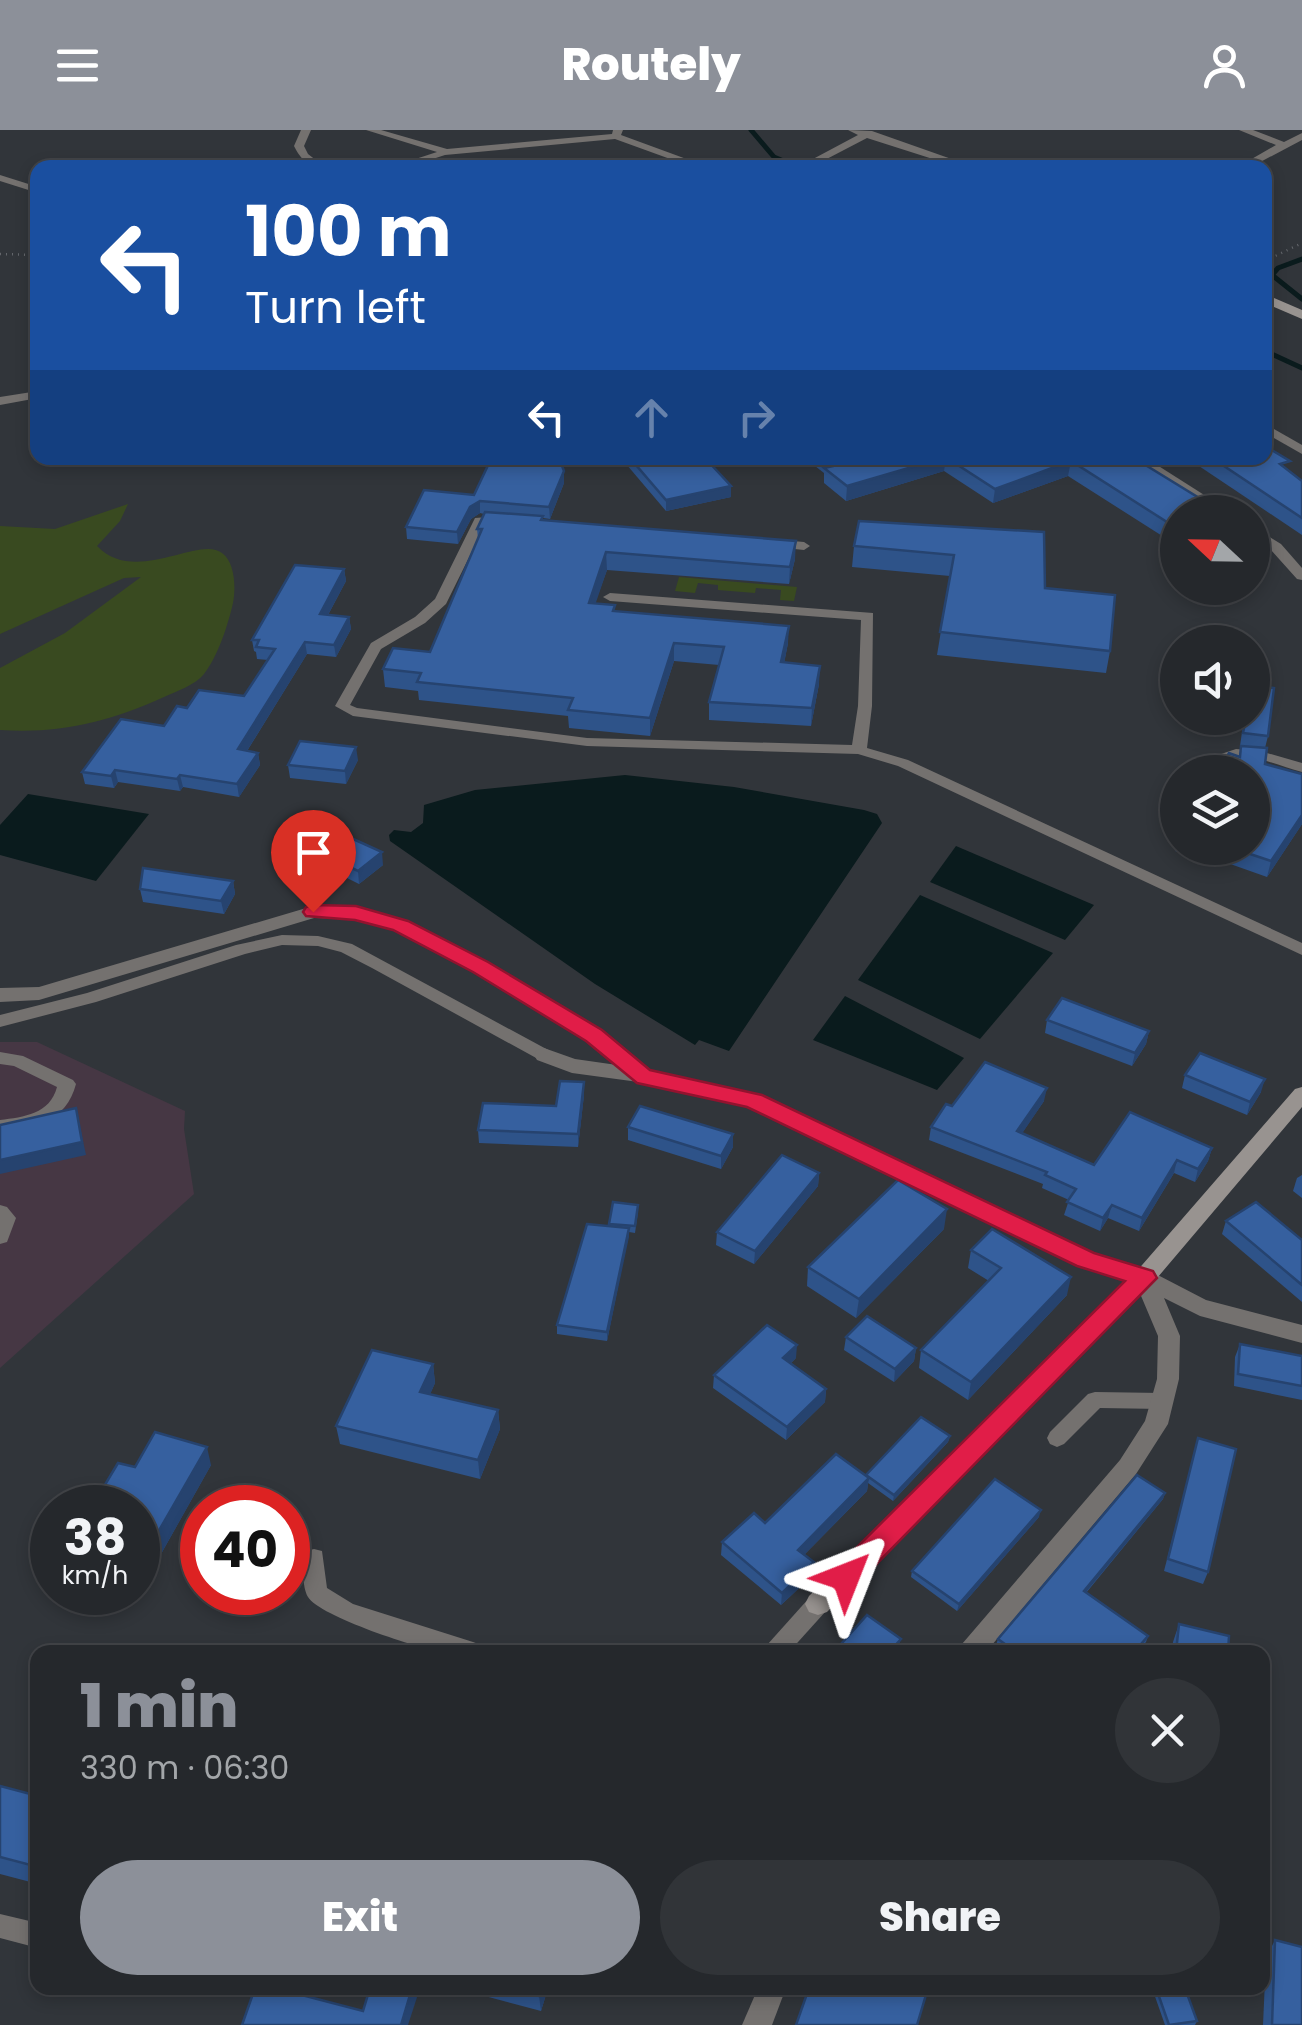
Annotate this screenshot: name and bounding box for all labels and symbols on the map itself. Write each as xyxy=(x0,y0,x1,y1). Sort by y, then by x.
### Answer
north arrow xyxy=(1160,495,1270,605)
pin xyxy=(271,810,356,913)
speed limit sign: 40 xyxy=(180,1485,310,1615)
position arrow xyxy=(794,1525,898,1629)

